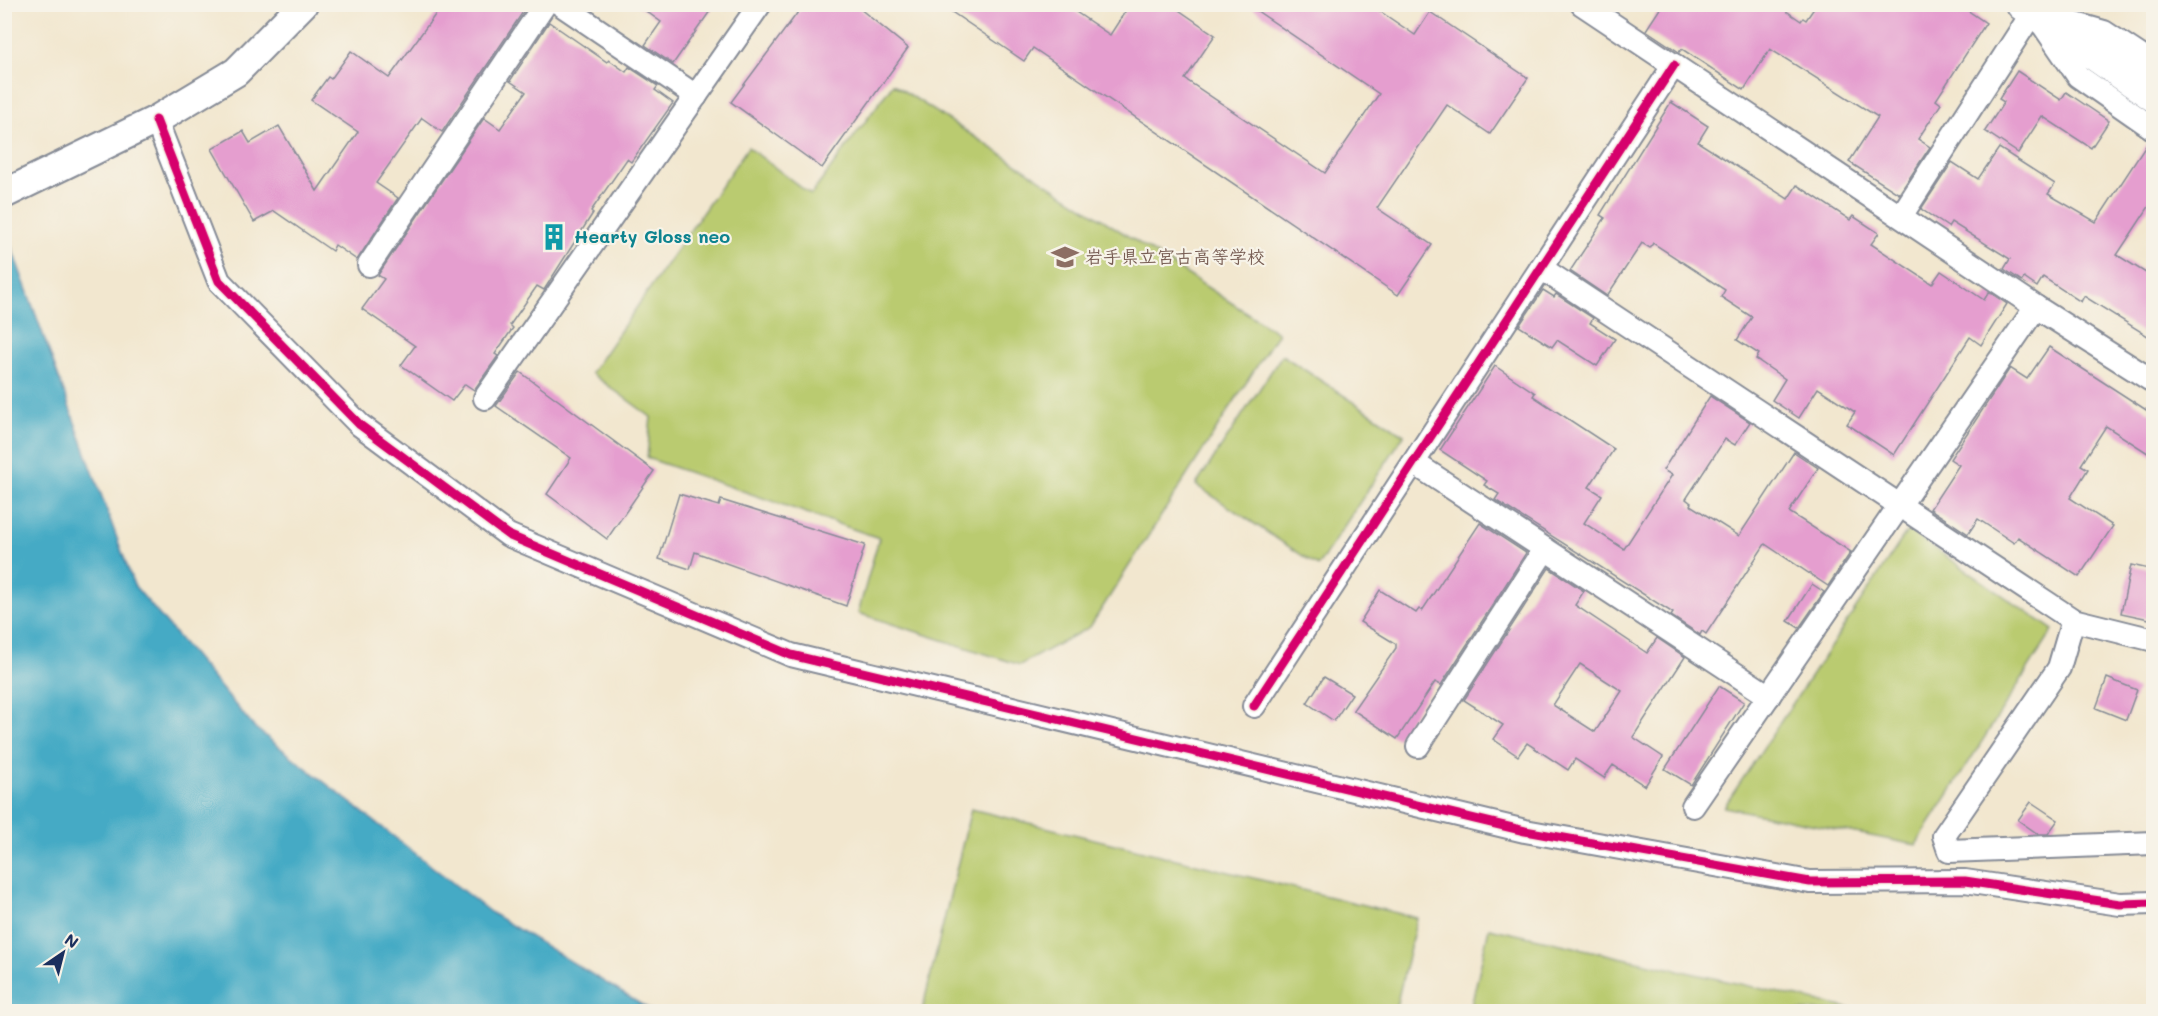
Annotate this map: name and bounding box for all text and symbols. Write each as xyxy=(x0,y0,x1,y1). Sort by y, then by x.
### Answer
building icon: Hearty Gloss neo xyxy=(539,222,569,252)
place label: Hearty Gloss neo xyxy=(574,224,730,248)
school or university icon: 岩手県立宮古高等学校 xyxy=(1050,242,1080,272)
place label: 岩手県立宮古高等学校 xyxy=(1085,244,1265,268)
north arrow xyxy=(33,923,93,983)
text: N xyxy=(61,928,83,952)

